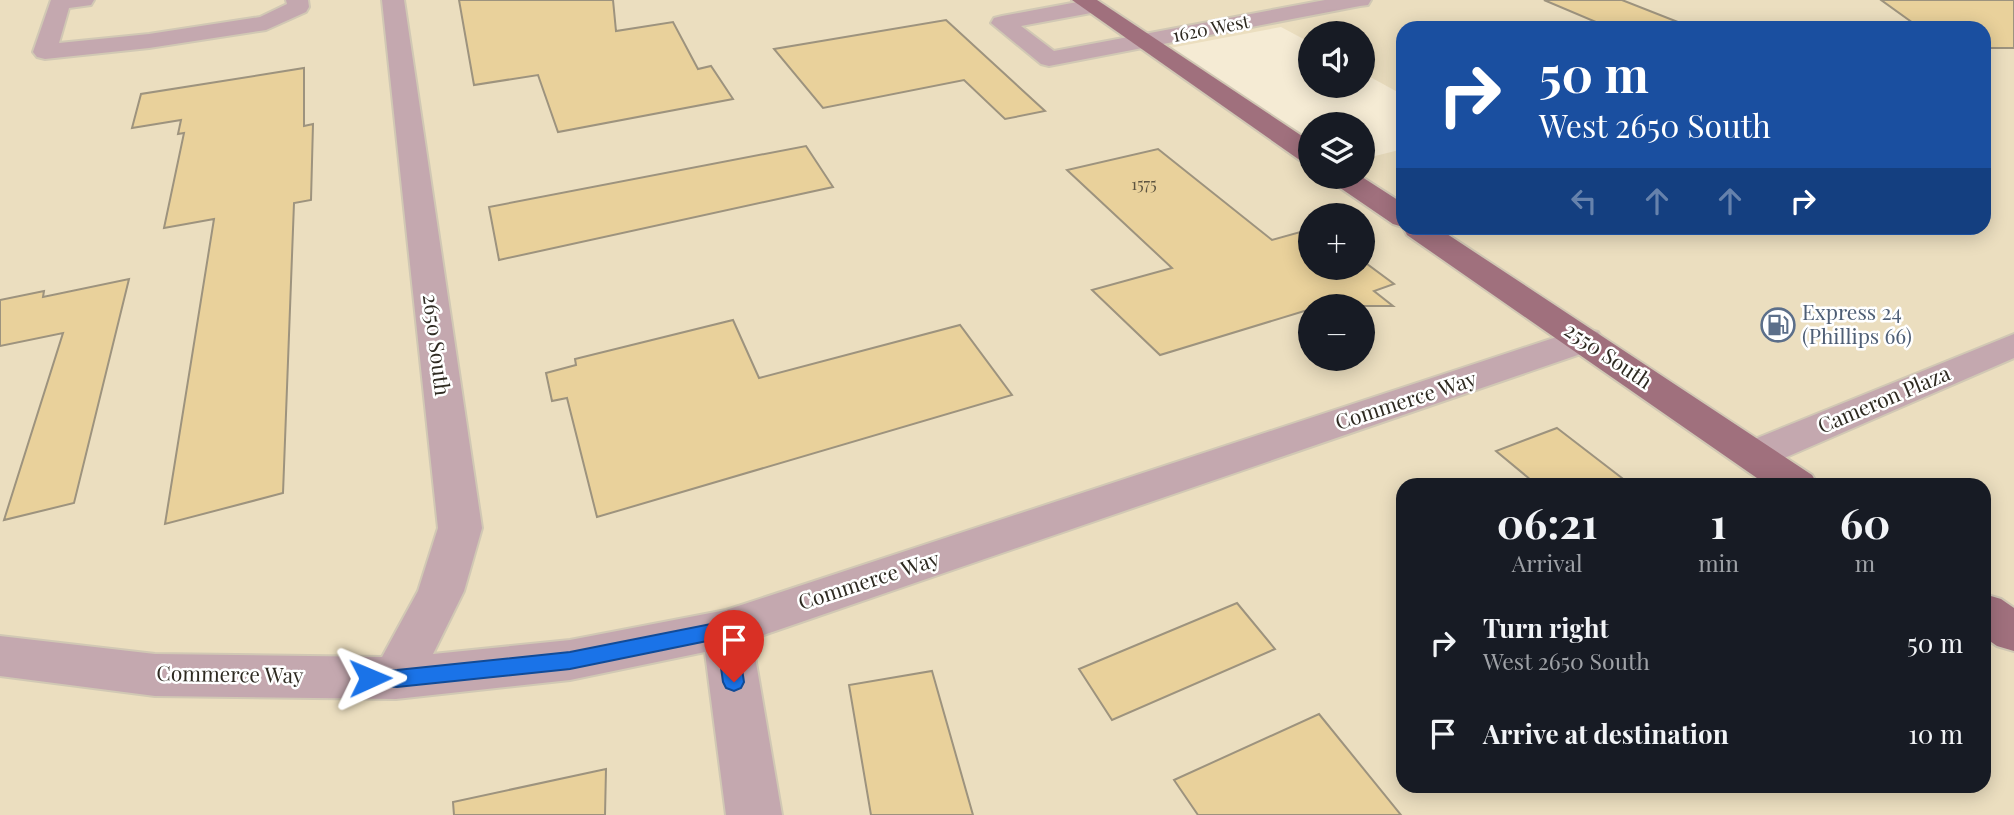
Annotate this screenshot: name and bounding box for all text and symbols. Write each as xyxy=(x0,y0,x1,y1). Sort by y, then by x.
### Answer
street label: 1620 West xyxy=(1170,9,1252,47)
map controls xyxy=(1298,21,1375,371)
button: sound xyxy=(1298,21,1375,98)
text: 50 m xyxy=(1539,40,1649,105)
icon: right xyxy=(1424,49,1515,140)
text: West 2650 South xyxy=(1539,103,1771,146)
button: layers xyxy=(1298,112,1375,189)
house number: 1575 xyxy=(1131,173,1157,194)
icon: left xyxy=(1565,182,1603,220)
icon: ahead xyxy=(1638,182,1676,220)
icon: ahead xyxy=(1711,182,1749,220)
icon: right xyxy=(1784,182,1822,220)
button: + xyxy=(1298,203,1375,280)
street label: 2650 South xyxy=(418,292,458,398)
button: − xyxy=(1298,294,1375,371)
place label: Express 24 (Phillips 66) xyxy=(1802,297,1912,349)
fuel station icon: Express 24 (Phillips 66) xyxy=(1759,306,1797,344)
street label: 2550 South xyxy=(1560,315,1659,394)
street label: Cameron Plaza xyxy=(1813,357,1954,439)
street label: Commerce Way xyxy=(1331,363,1480,435)
text: 06:21 xyxy=(1497,494,1598,550)
text: 1 xyxy=(1711,494,1727,550)
text: 60 xyxy=(1840,494,1890,550)
street label: Commerce Way xyxy=(794,543,943,615)
text: Arrival xyxy=(1512,547,1582,578)
text: min xyxy=(1698,547,1739,578)
text: m xyxy=(1855,547,1875,578)
pin xyxy=(704,610,764,682)
text: Turn right xyxy=(1483,610,1609,645)
icon: arrive xyxy=(715,621,753,659)
icon: right xyxy=(1424,624,1462,662)
text: 50 m xyxy=(1907,625,1963,660)
position arrow xyxy=(333,641,407,715)
text: West 2650 South xyxy=(1483,645,1650,676)
street label: Commerce Way xyxy=(156,658,304,688)
icon: arrive xyxy=(1424,715,1462,753)
text: Arrive at destination xyxy=(1483,716,1729,751)
text: 10 m xyxy=(1908,716,1963,751)

